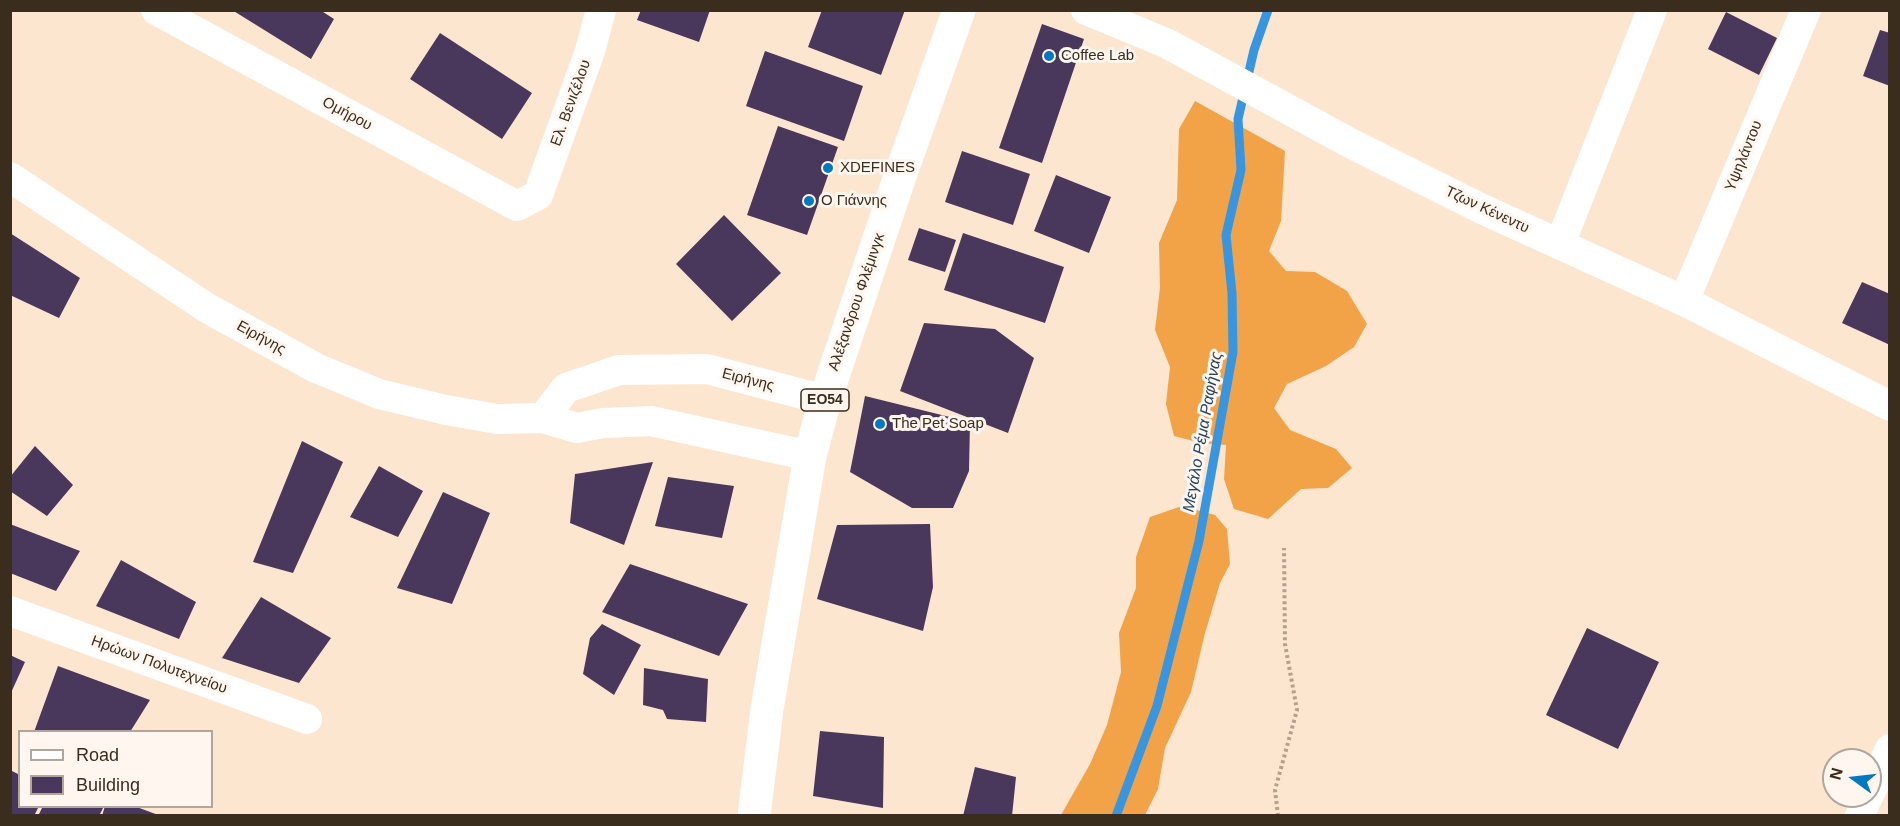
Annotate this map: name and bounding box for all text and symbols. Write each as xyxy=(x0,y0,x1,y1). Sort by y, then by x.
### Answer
place label: Coffee Lab xyxy=(1061,47,1134,65)
marker: Coffee Lab xyxy=(1042,49,1056,63)
street label: Ελ. Βενιζέλου xyxy=(547,57,595,149)
street label: Ομήρου xyxy=(319,93,375,135)
street label: Υψηλάντου xyxy=(1722,118,1766,194)
place label: XDEFINES xyxy=(840,159,915,177)
marker: XDEFINES xyxy=(821,161,835,175)
street label: Τζων Κένεντυ xyxy=(1442,183,1532,237)
place label: Ο Γιάννης xyxy=(821,192,887,210)
marker: Ο Γιάννης xyxy=(802,194,816,208)
street label: Αλέξανδρου Φλέμινγκ xyxy=(825,231,889,373)
street label: Ειρήνης xyxy=(233,317,289,359)
water label: Μεγάλο Ρέμα Ραφήνας xyxy=(1179,350,1227,514)
street label: Ειρήνης xyxy=(720,365,776,395)
road number: ΕΟ54 xyxy=(801,389,849,411)
place label: The Pet Soap xyxy=(892,415,984,433)
marker: The Pet Soap xyxy=(873,417,887,431)
street label: Ηρώων Πολυτεχνείου xyxy=(89,632,229,698)
legend xyxy=(18,730,213,808)
text: Road xyxy=(76,745,119,765)
north arrow xyxy=(1822,748,1882,808)
text: N xyxy=(1826,766,1846,782)
text: Building xyxy=(76,775,140,795)

